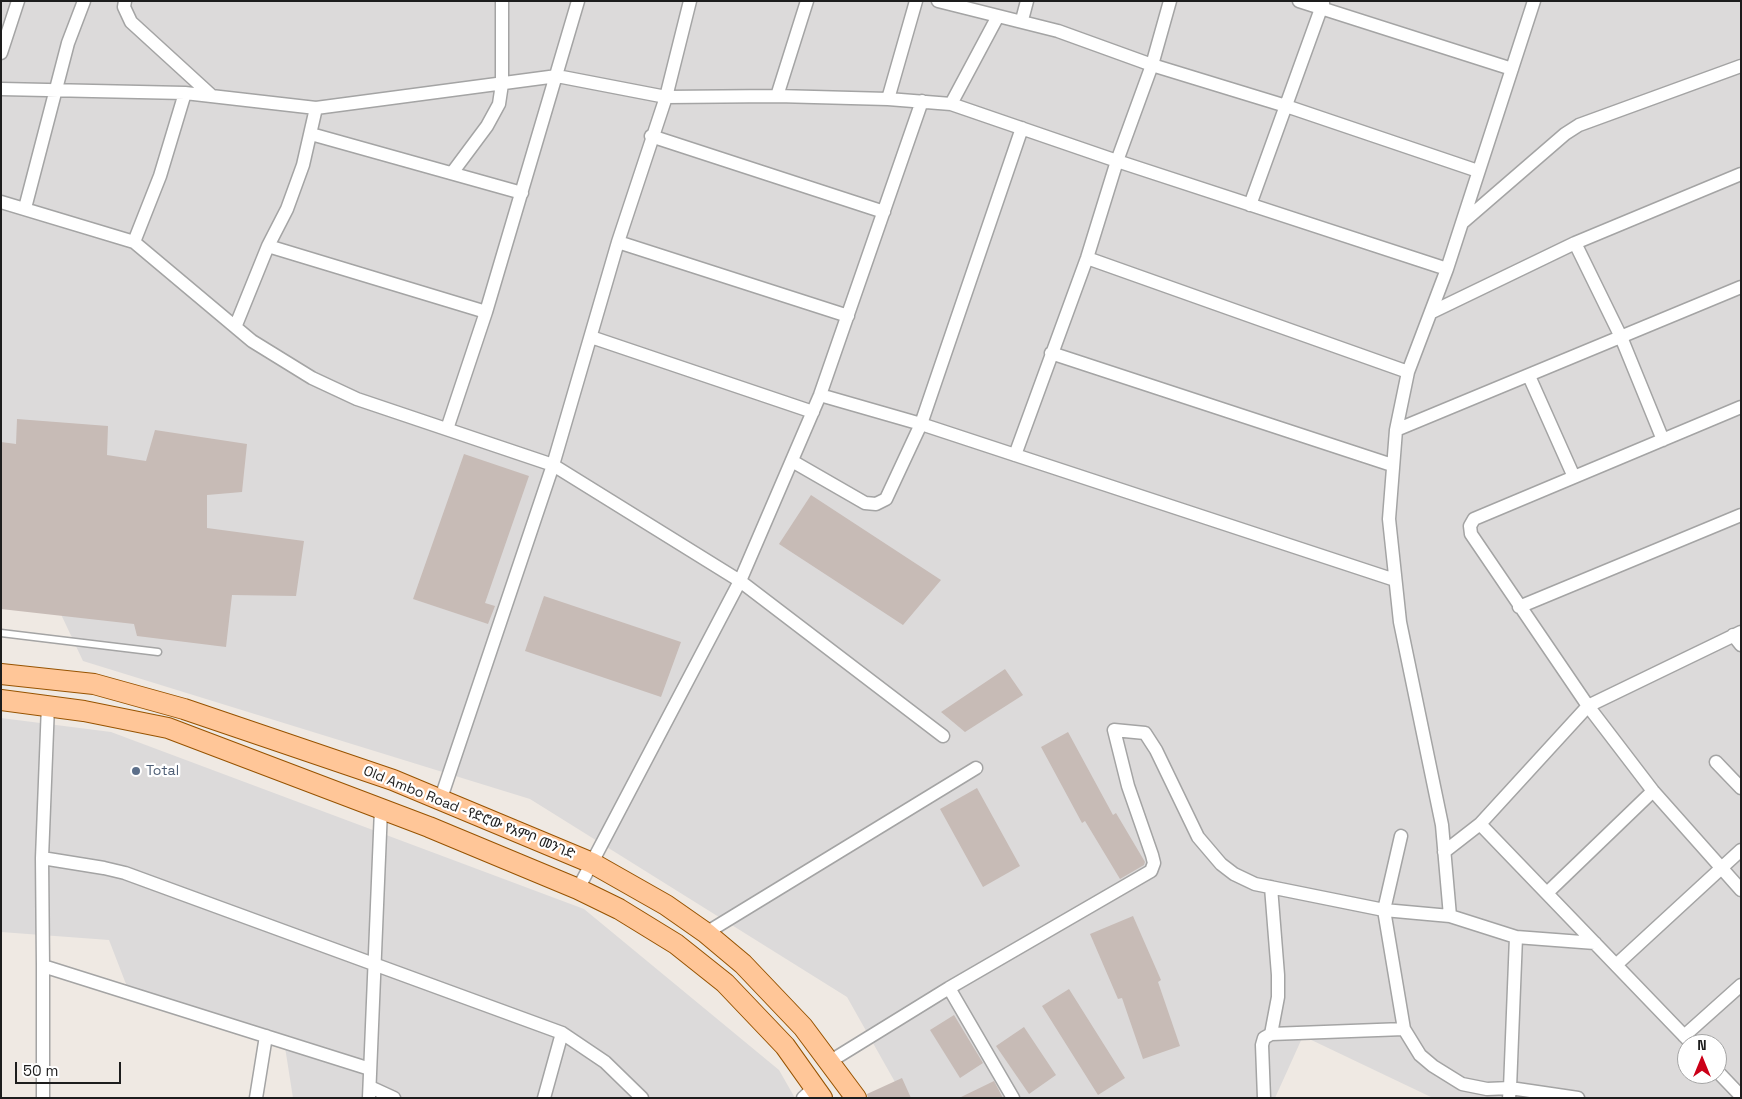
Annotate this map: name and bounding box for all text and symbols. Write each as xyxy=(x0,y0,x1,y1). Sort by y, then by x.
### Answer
place label: Total xyxy=(146,763,179,779)
street label: Old Ambo Road -የድሮው የአምቦ መንገድ xyxy=(361,763,577,863)
marker: Total xyxy=(130,765,142,777)
north arrow xyxy=(1677,1034,1727,1084)
text: N xyxy=(1697,1036,1707,1054)
scale bar xyxy=(18,1052,124,1084)
text: 50 m xyxy=(23,1061,58,1080)

